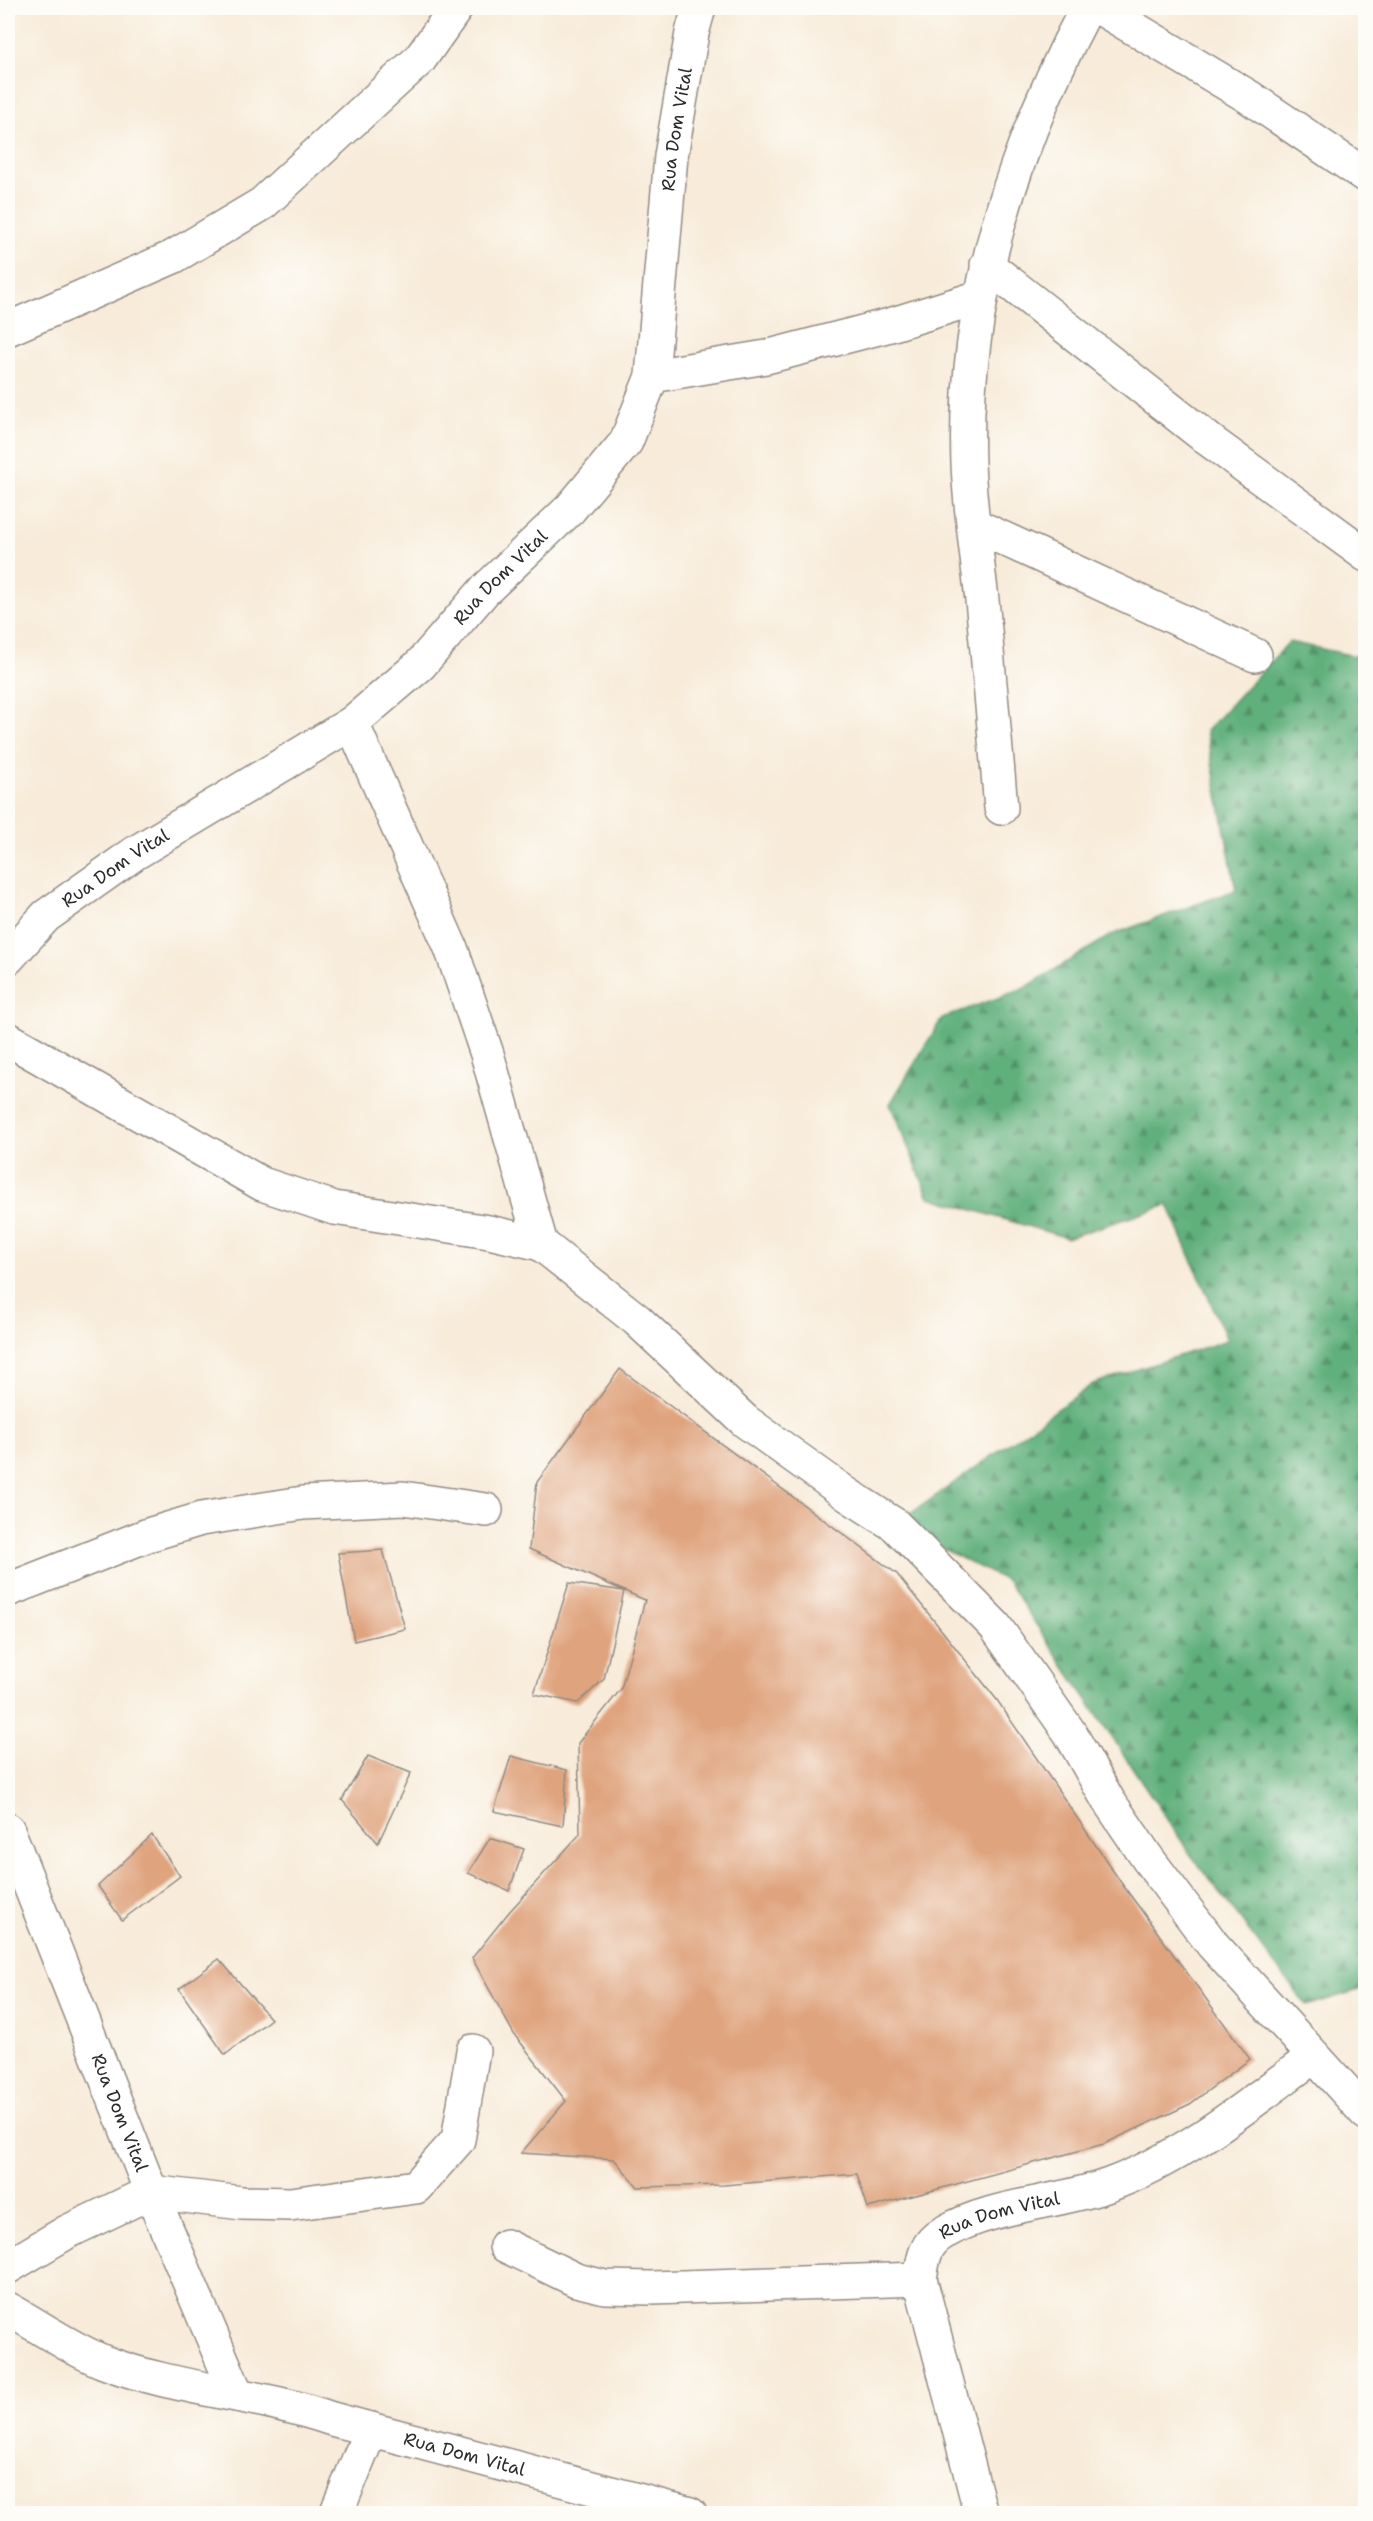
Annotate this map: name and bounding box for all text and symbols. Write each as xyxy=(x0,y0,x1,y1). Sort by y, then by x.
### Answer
street label: Rua Dom Vital xyxy=(656,65,698,192)
street label: Rua Dom Vital xyxy=(448,524,553,630)
street label: Rua Dom Vital xyxy=(57,823,174,913)
street label: Rua Dom Vital xyxy=(86,2050,154,2176)
street label: Rua Dom Vital xyxy=(935,2186,1062,2245)
street label: Rua Dom Vital xyxy=(401,2427,528,2482)

